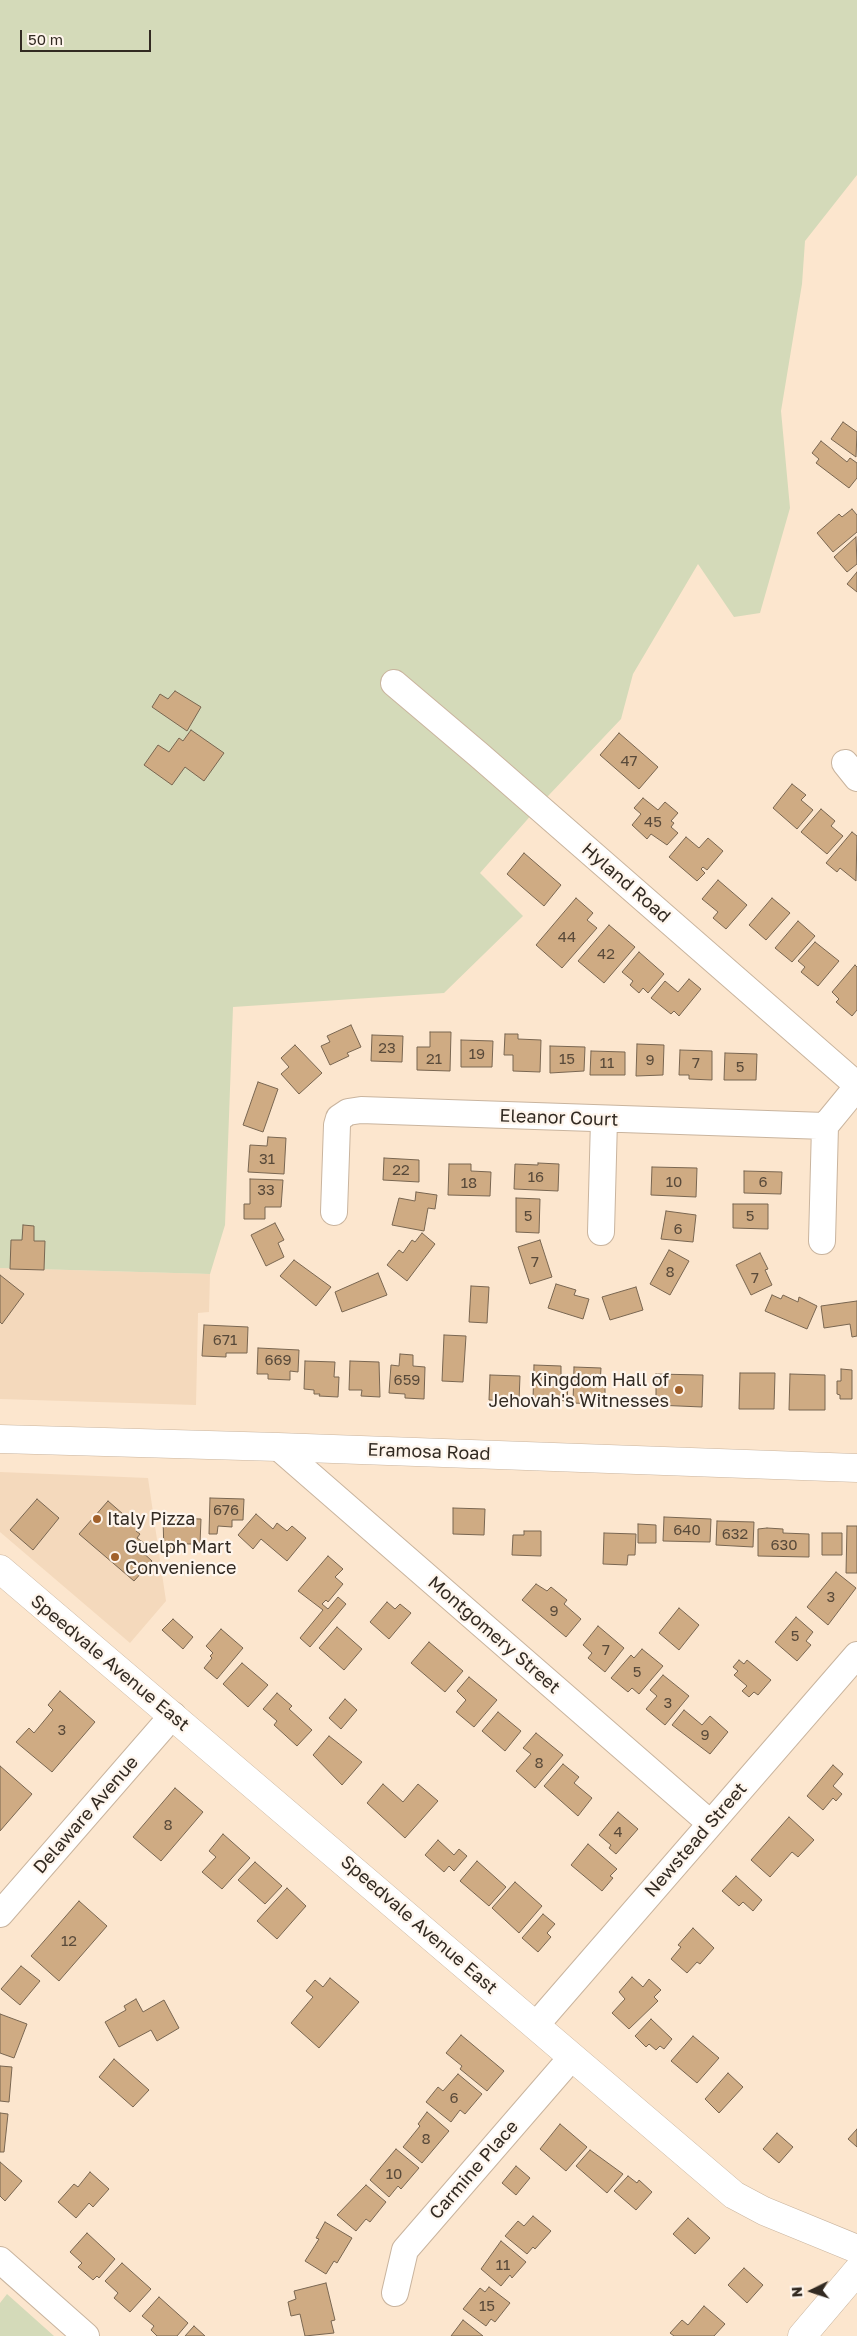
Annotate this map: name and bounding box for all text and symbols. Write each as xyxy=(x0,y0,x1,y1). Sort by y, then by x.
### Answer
scale bar xyxy=(22,20,154,52)
text: 50 m xyxy=(28,30,63,48)
house number: 47 xyxy=(620,752,638,770)
house number: 45 xyxy=(644,813,662,831)
street label: Hyland Road xyxy=(577,839,675,927)
house number: 44 xyxy=(558,928,576,946)
house number: 42 xyxy=(597,945,615,963)
house number: 23 xyxy=(378,1039,396,1057)
house number: 19 xyxy=(469,1045,485,1063)
house number: 21 xyxy=(426,1050,442,1068)
house number: 15 xyxy=(559,1050,575,1068)
house number: 9 xyxy=(645,1051,655,1069)
house number: 11 xyxy=(600,1054,614,1072)
house number: 7 xyxy=(692,1054,700,1072)
house number: 5 xyxy=(736,1058,744,1076)
street label: Eleanor Court xyxy=(499,1105,619,1131)
house number: 31 xyxy=(259,1150,275,1168)
house number: 22 xyxy=(392,1161,410,1179)
house number: 16 xyxy=(528,1168,544,1186)
house number: 10 xyxy=(666,1173,682,1191)
house number: 6 xyxy=(758,1173,768,1191)
house number: 18 xyxy=(461,1174,477,1192)
house number: 33 xyxy=(257,1181,275,1199)
house number: 5 xyxy=(524,1207,532,1225)
house number: 5 xyxy=(746,1207,754,1225)
house number: 6 xyxy=(673,1220,683,1238)
house number: 7 xyxy=(531,1253,539,1271)
house number: 8 xyxy=(665,1263,675,1281)
house number: 7 xyxy=(751,1269,759,1287)
house number: 671 xyxy=(213,1331,237,1349)
house number: 669 xyxy=(264,1351,292,1369)
place label: Kingdom Hall of Jehovah's Witnesses xyxy=(489,1369,669,1412)
house number: 659 xyxy=(394,1371,420,1389)
marker: Kingdom Hall of Jehovah's Witnesses xyxy=(673,1384,685,1396)
street label: Eramosa Road xyxy=(367,1439,491,1465)
house number: 676 xyxy=(213,1501,239,1519)
place label: Italy Pizza xyxy=(107,1508,195,1530)
marker: Italy Pizza xyxy=(91,1513,103,1525)
house number: 640 xyxy=(673,1521,701,1539)
house number: 632 xyxy=(722,1525,748,1543)
place label: Guelph Mart Convenience xyxy=(125,1536,237,1578)
house number: 630 xyxy=(770,1536,798,1554)
marker: Guelph Mart Convenience xyxy=(109,1551,121,1563)
street label: Montgomery Street xyxy=(424,1572,564,1698)
house number: 3 xyxy=(827,1588,835,1606)
street label: Speedvale Avenue East xyxy=(26,1590,194,1736)
house number: 9 xyxy=(549,1602,559,1620)
house number: 5 xyxy=(791,1627,799,1645)
house number: 7 xyxy=(602,1641,610,1659)
house number: 5 xyxy=(633,1663,641,1681)
house number: 3 xyxy=(664,1694,672,1712)
house number: 3 xyxy=(58,1721,66,1739)
house number: 9 xyxy=(700,1726,710,1744)
street label: Delaware Avenue xyxy=(29,1752,143,1878)
house number: 8 xyxy=(534,1754,544,1772)
street label: Newstead Street xyxy=(640,1778,752,1902)
house number: 8 xyxy=(163,1816,173,1834)
house number: 4 xyxy=(613,1823,623,1841)
street label: Speedvale Avenue East xyxy=(336,1851,502,1999)
house number: 12 xyxy=(61,1932,77,1950)
house number: 6 xyxy=(449,2089,459,2107)
street label: Carmine Place xyxy=(425,2116,523,2224)
house number: 8 xyxy=(421,2130,431,2148)
house number: 10 xyxy=(386,2165,402,2183)
house number: 11 xyxy=(496,2256,510,2274)
north arrow xyxy=(787,2266,837,2316)
text: N xyxy=(788,2286,805,2298)
house number: 15 xyxy=(479,2297,495,2315)

